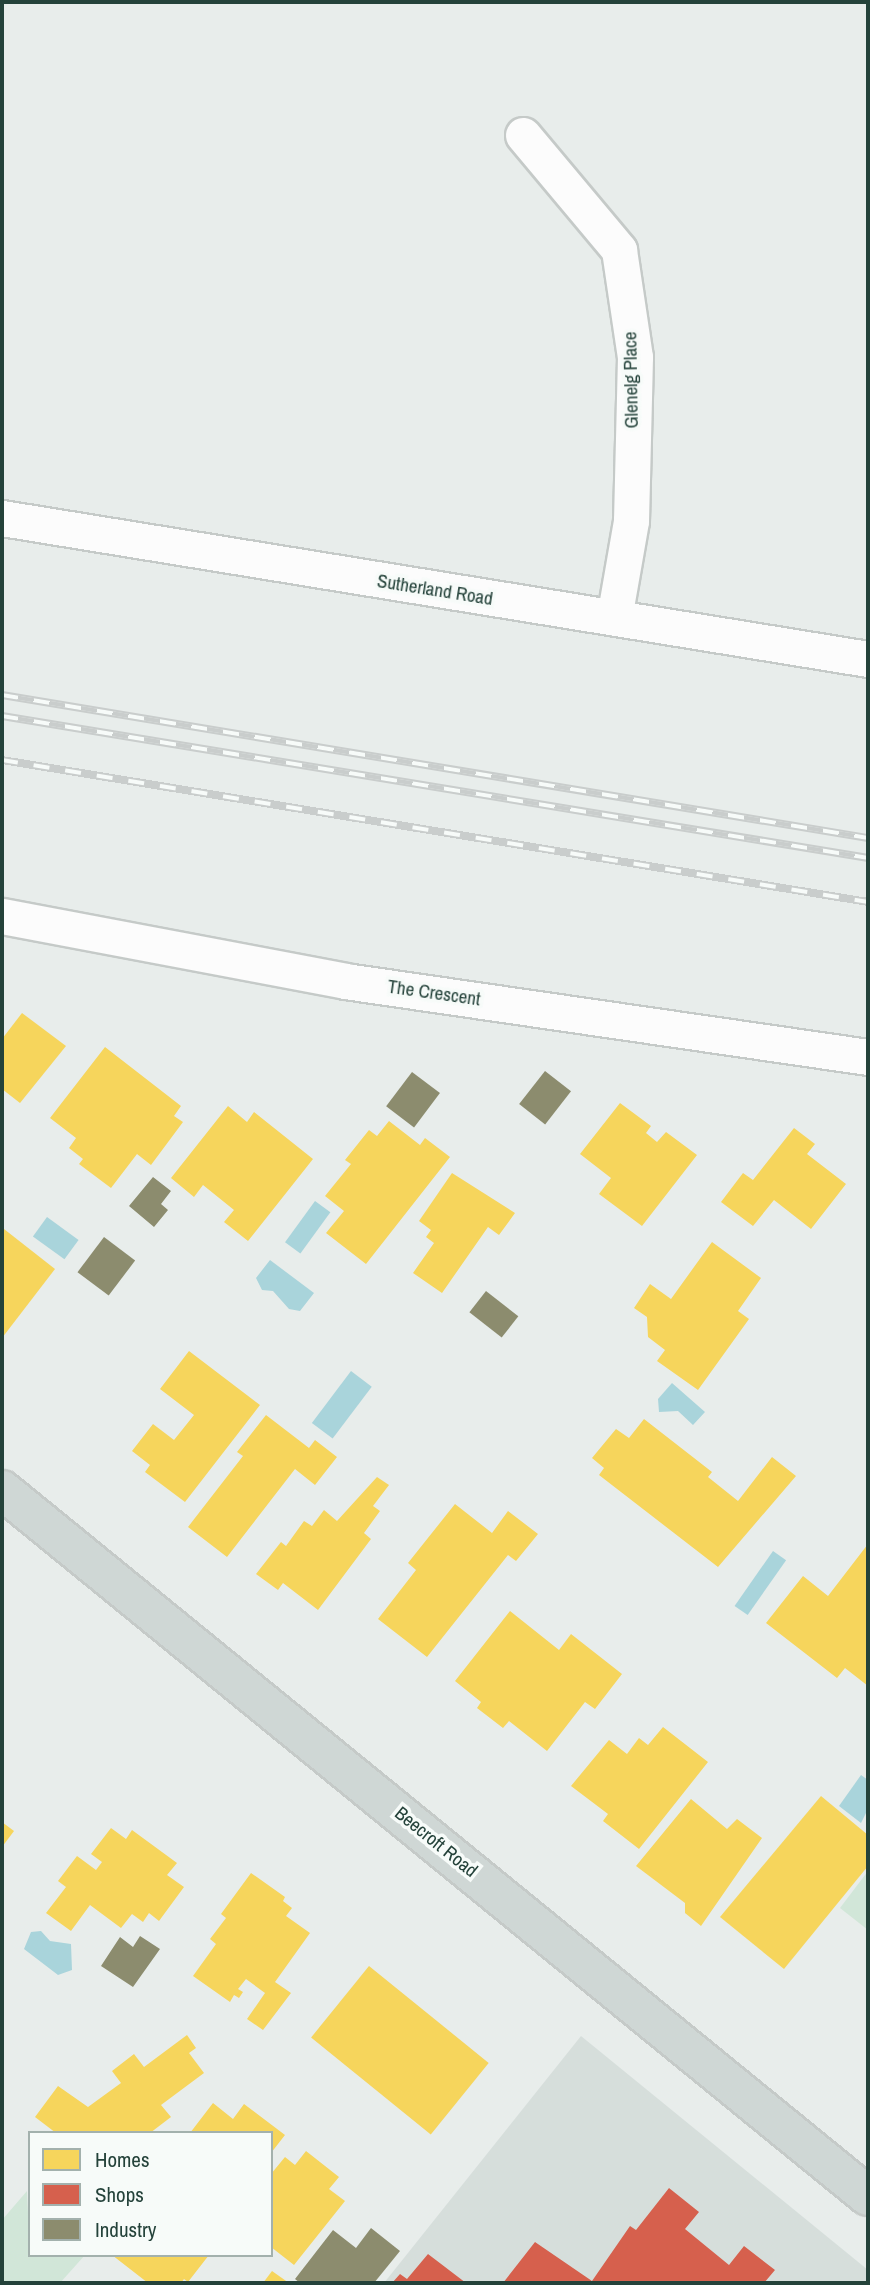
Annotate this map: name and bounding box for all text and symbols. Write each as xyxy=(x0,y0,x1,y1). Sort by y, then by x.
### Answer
street label: Glenelg Place xyxy=(619,331,643,429)
street label: Sutherland Road xyxy=(375,570,495,610)
street label: The Crescent xyxy=(386,975,482,1011)
street label: Beecroft Road xyxy=(390,1802,482,1882)
legend xyxy=(28,2131,273,2257)
text: Homes xyxy=(95,2145,150,2174)
text: Shops xyxy=(95,2180,144,2209)
text: Industry xyxy=(95,2215,156,2244)

